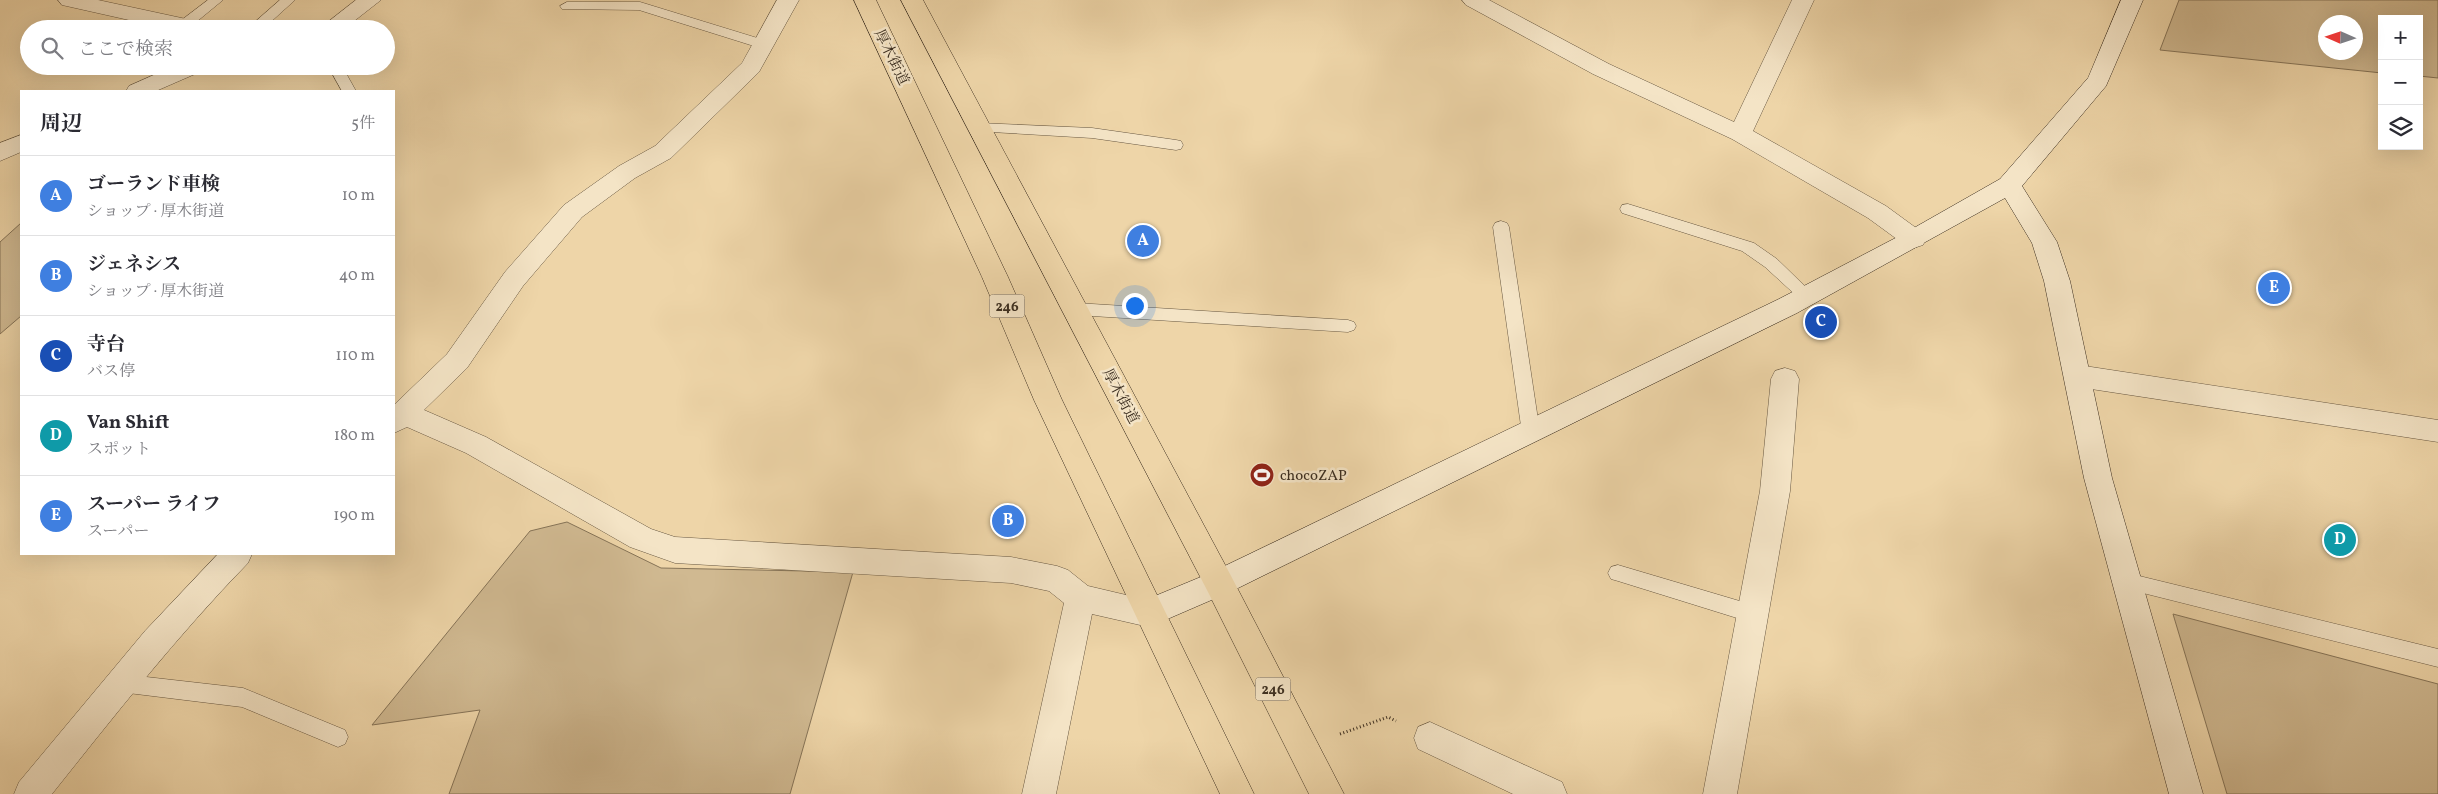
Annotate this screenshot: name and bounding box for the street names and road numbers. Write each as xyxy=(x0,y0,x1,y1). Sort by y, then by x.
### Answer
street label: 厚木街道 xyxy=(868,26,913,89)
road number: 246 xyxy=(990,294,1024,318)
street label: 厚木街道 xyxy=(1096,365,1143,428)
road number: 246 xyxy=(1256,678,1290,701)

